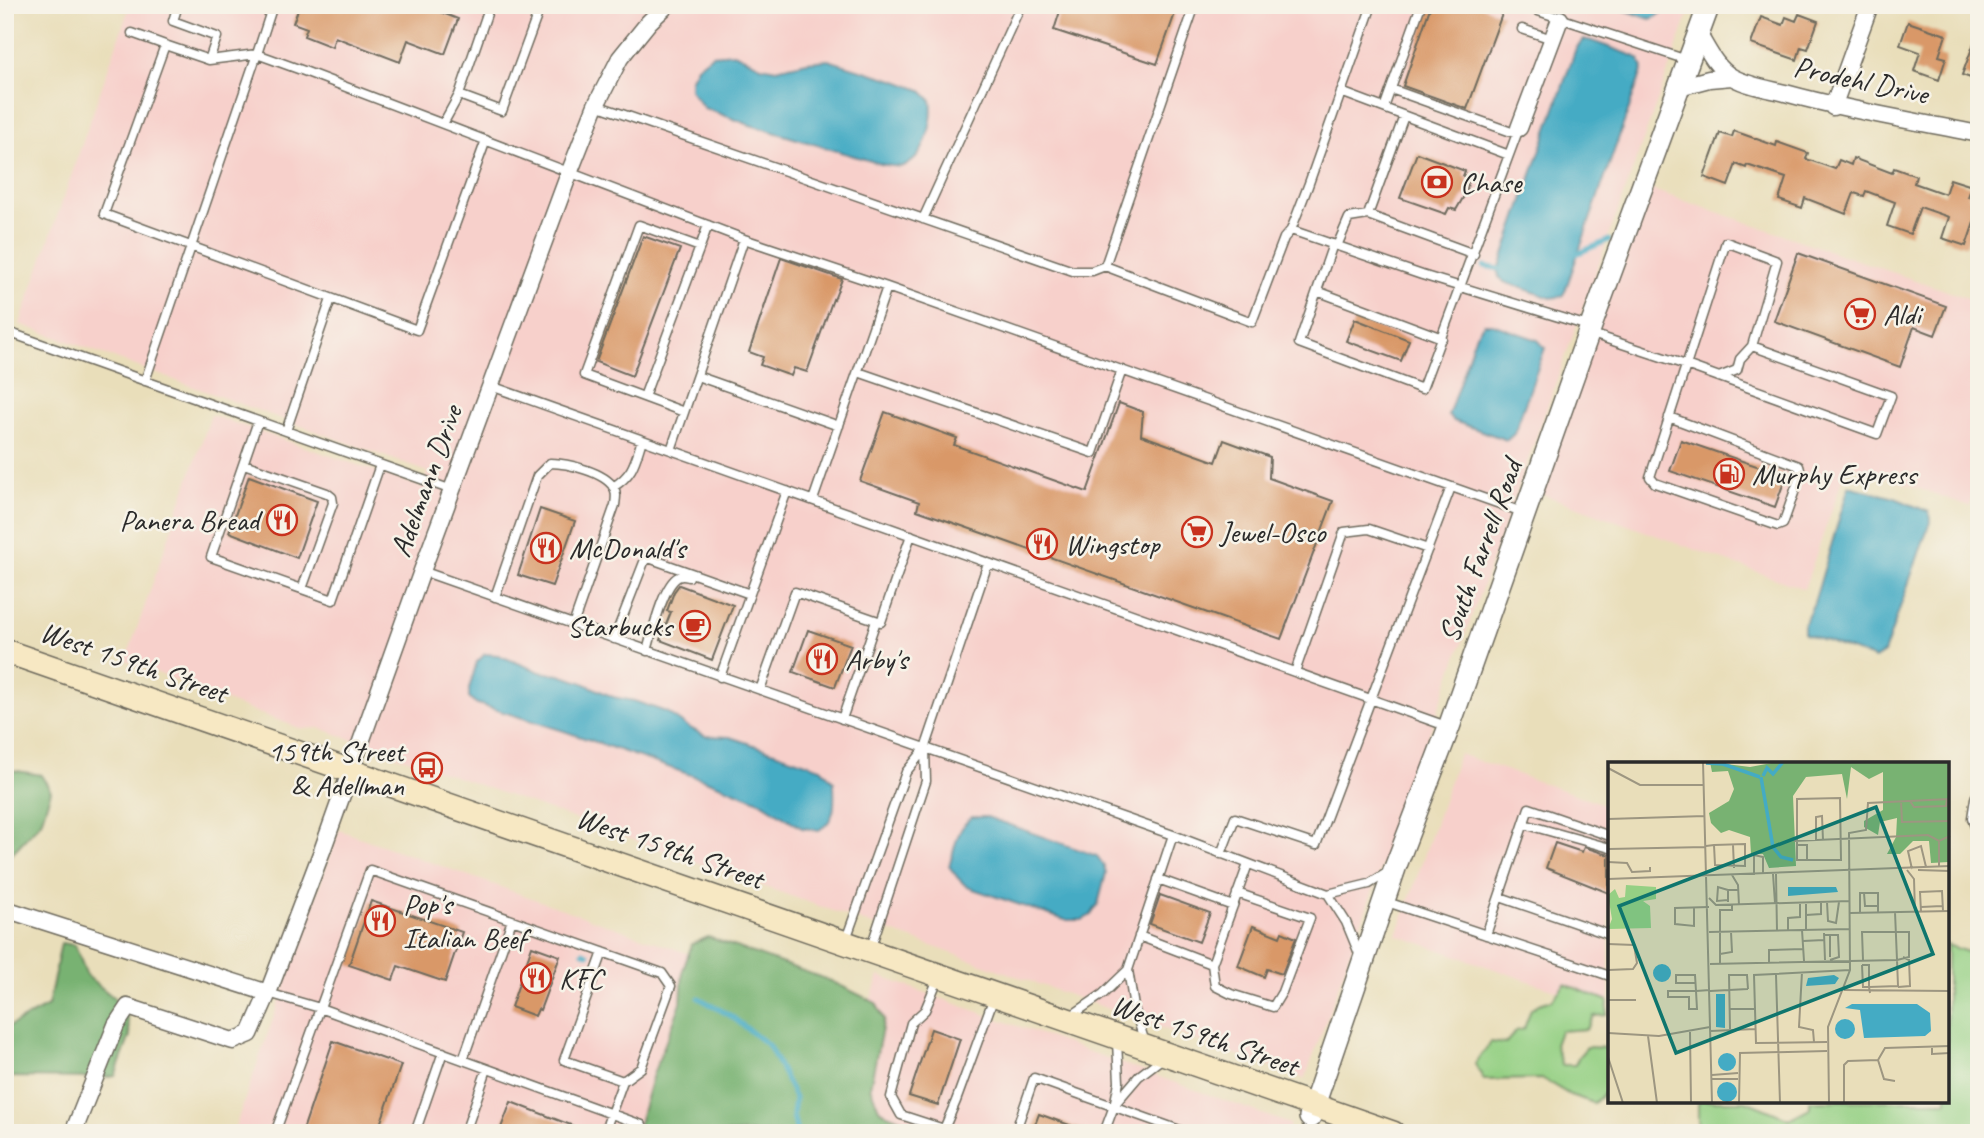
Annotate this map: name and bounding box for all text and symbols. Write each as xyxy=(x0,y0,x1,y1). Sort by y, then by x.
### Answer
street label: Prodehl Drive xyxy=(1790,47,1934,113)
place label: Chase xyxy=(1460,163,1523,201)
bank icon: Chase xyxy=(1420,165,1454,199)
place label: Aldi xyxy=(1883,295,1924,333)
supermarket icon: Aldi xyxy=(1843,297,1877,331)
street label: Adelmann Drive xyxy=(381,398,472,562)
street label: South Farrell Road xyxy=(1429,451,1532,647)
place label: Murphy Express xyxy=(1752,455,1919,493)
fuel station icon: Murphy Express xyxy=(1712,457,1746,491)
place label: Panera Bread xyxy=(120,501,263,539)
restaurant icon: Panera Bread xyxy=(265,503,299,537)
place label: Jewel-Osco xyxy=(1218,513,1327,551)
supermarket icon: Jewel-Osco xyxy=(1180,515,1214,549)
place label: Wingstop xyxy=(1065,525,1161,563)
restaurant icon: Wingstop xyxy=(1025,527,1059,561)
place label: McDonald's xyxy=(569,529,688,567)
restaurant icon: McDonald's xyxy=(529,531,563,565)
place label: Starbucks xyxy=(567,607,675,645)
cafe icon: Starbucks xyxy=(678,609,712,643)
street label: West 159th Street xyxy=(36,612,235,713)
place label: Arby's xyxy=(845,640,910,678)
restaurant icon: Arby's xyxy=(805,642,839,676)
place label: 159th Street & Adellman xyxy=(268,732,407,804)
bus stop icon: 159th Street & Adellman xyxy=(410,751,444,785)
inset map xyxy=(1608,762,1949,1103)
street label: West 159th Street xyxy=(572,798,771,899)
place label: Pop's Italian Beef xyxy=(403,885,532,957)
restaurant icon: Pop's Italian Beef xyxy=(363,904,397,938)
place label: KFC xyxy=(559,959,606,997)
restaurant icon: KFC xyxy=(519,961,553,995)
street label: West 159th Street xyxy=(1107,985,1306,1086)

